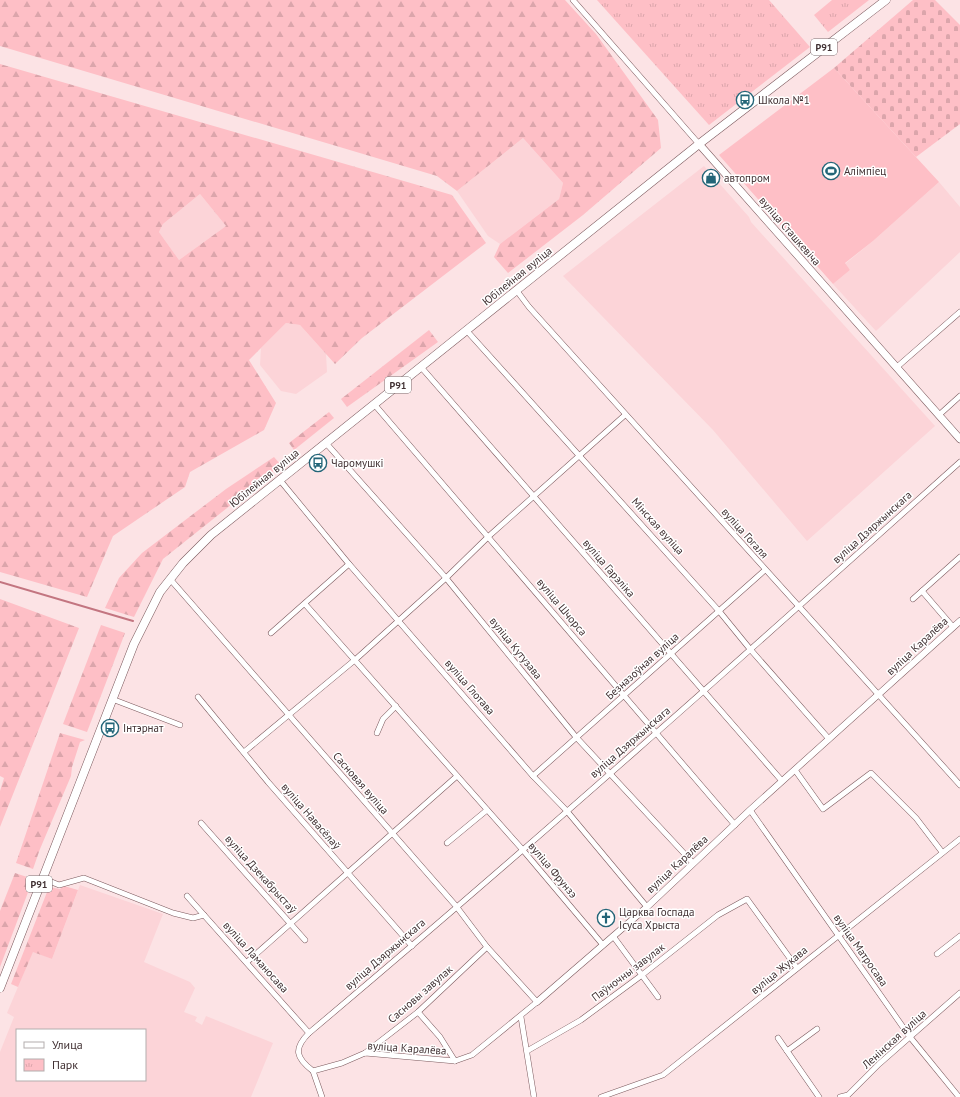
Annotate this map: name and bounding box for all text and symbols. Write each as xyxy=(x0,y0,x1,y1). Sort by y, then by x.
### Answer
road number: Р91 xyxy=(811,39,837,55)
bus stop icon: Школа №1 xyxy=(735,90,755,110)
place label: Школа №1 xyxy=(758,93,810,107)
sports icon: Алімпіец xyxy=(821,161,841,181)
place label: Алімпіец xyxy=(844,164,886,178)
shop icon: автопром xyxy=(701,168,721,188)
place label: автопром xyxy=(724,171,770,185)
street label: вуліца Сташкевіча xyxy=(756,194,824,268)
street label: Юбілейная вуліца xyxy=(479,244,555,308)
road number: Р91 xyxy=(385,377,411,393)
street label: Юбілейная вуліца xyxy=(226,446,302,510)
bus stop icon: Чаромушкі xyxy=(308,453,328,473)
place label: Чаромушкі xyxy=(331,456,384,470)
street label: вуліца Дзяржынскага xyxy=(829,488,915,566)
street label: Мінская вуліца xyxy=(629,495,687,557)
street label: вуліца Гогаля xyxy=(719,505,771,561)
street label: вуліца Гарэліка xyxy=(580,536,638,600)
street label: вуліца Шчорса xyxy=(534,575,590,639)
street label: вуліца Кутузава xyxy=(487,614,545,682)
street label: вуліца Каралёва xyxy=(883,614,951,678)
street label: Безназоўная вуліца xyxy=(603,629,681,703)
street label: вуліца Глотава xyxy=(442,656,498,718)
street label: вуліца Дзяржынскага xyxy=(587,703,673,781)
bus stop icon: Інтэрнат xyxy=(100,718,120,738)
place label: Інтэрнат xyxy=(123,721,164,735)
street label: Сасновая вуліца xyxy=(330,749,392,817)
street label: вуліца Навасёлаў xyxy=(278,780,344,853)
street label: вуліца Дзекабрыстаў xyxy=(222,832,300,917)
street label: вуліца Каралёва xyxy=(643,832,711,896)
street label: вуліца Фрунзэ xyxy=(526,839,580,901)
road number: Р91 xyxy=(26,876,52,892)
place label: Царква Госпада Ісуса Хрыста xyxy=(619,905,694,932)
church icon: Царква Госпада Ісуса Хрыста xyxy=(596,908,616,928)
street label: вуліца Матросава xyxy=(831,911,891,989)
street label: вуліца Дзяржынскага xyxy=(342,915,428,993)
street label: вуліца Ламаносава xyxy=(220,918,292,996)
street label: Паўночны завулак xyxy=(589,939,668,1004)
street label: вуліца Жукава xyxy=(748,943,810,997)
street label: Сасновы завулак xyxy=(385,962,456,1026)
street label: Ленінская вуліца xyxy=(858,1007,929,1072)
legend xyxy=(16,1029,146,1081)
text: Улица xyxy=(52,1037,83,1052)
street label: вуліца Каралёва xyxy=(367,1038,447,1058)
text: Парк xyxy=(52,1057,78,1072)

